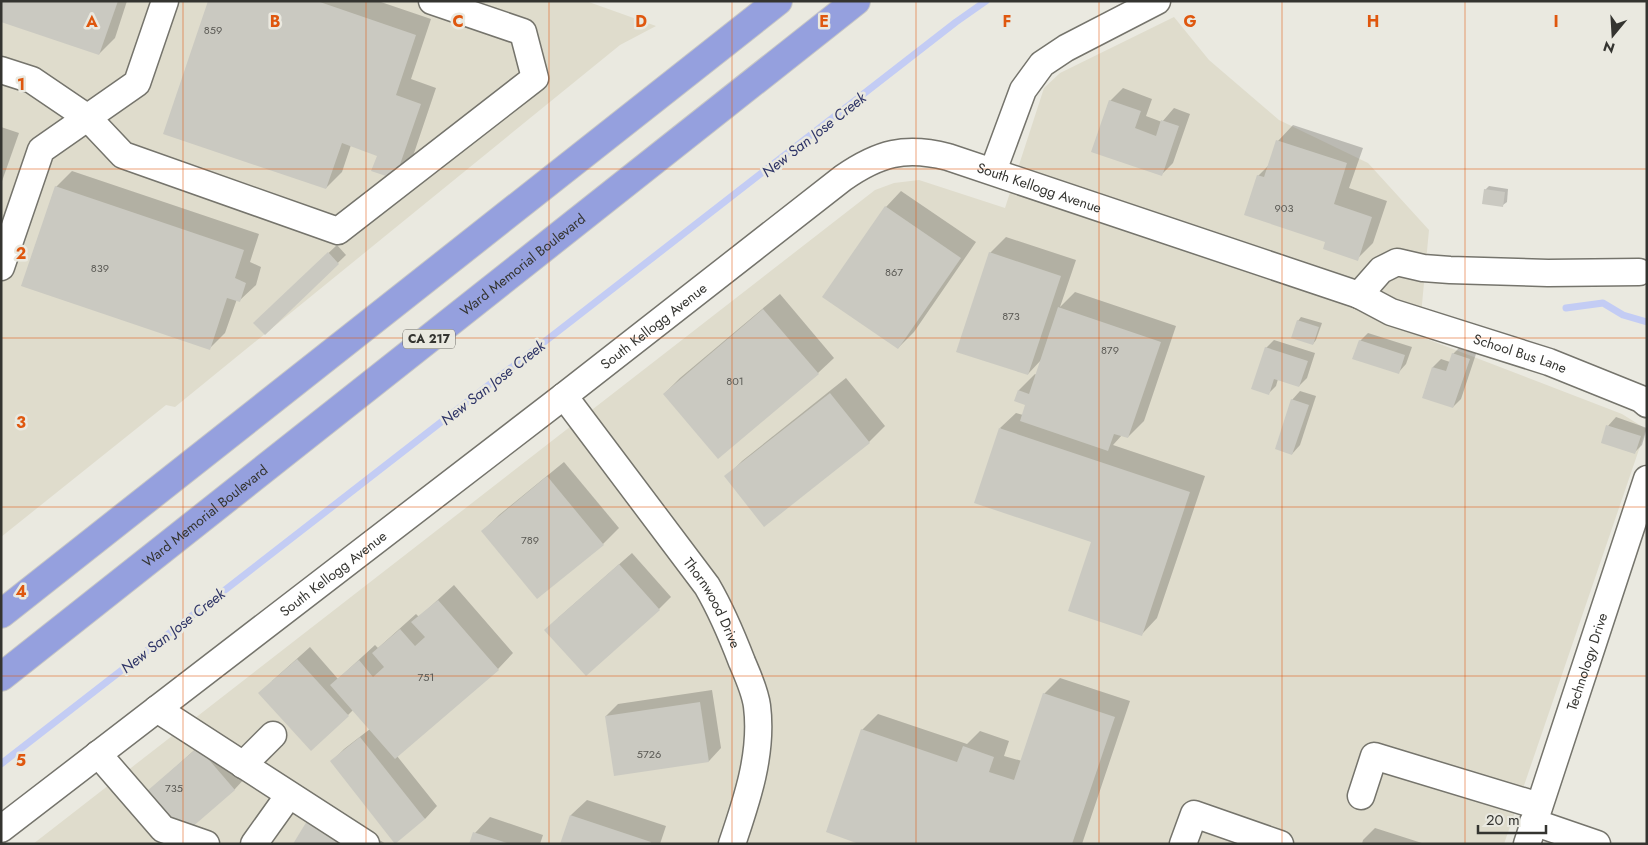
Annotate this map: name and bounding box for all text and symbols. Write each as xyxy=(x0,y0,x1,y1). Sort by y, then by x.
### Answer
text: A xyxy=(85,10,98,33)
text: B xyxy=(270,10,280,33)
text: C xyxy=(452,10,464,33)
text: D xyxy=(635,10,647,33)
text: E xyxy=(819,10,829,33)
text: F xyxy=(1003,10,1011,33)
text: G xyxy=(1183,10,1197,33)
text: H xyxy=(1367,10,1379,33)
text: I xyxy=(1553,10,1559,33)
north arrow xyxy=(1588,10,1638,60)
house number: 859 xyxy=(204,22,222,38)
text: N xyxy=(1601,36,1617,59)
text: 1 xyxy=(17,73,25,96)
water label: New San Jose Creek xyxy=(757,87,871,183)
street label: South Kellogg Avenue xyxy=(974,157,1104,218)
house number: 903 xyxy=(1275,200,1293,216)
street label: Ward Memorial Boulevard xyxy=(456,209,590,320)
text: 2 xyxy=(16,242,26,265)
house number: 839 xyxy=(91,260,109,276)
house number: 867 xyxy=(885,264,903,280)
street label: South Kellogg Avenue xyxy=(596,278,711,374)
house number: 873 xyxy=(1002,308,1020,324)
road number: CA 217 xyxy=(403,329,455,348)
street label: School Bus Lane xyxy=(1471,329,1570,378)
water label: New San Jose Creek xyxy=(436,335,550,431)
house number: 879 xyxy=(1101,342,1119,358)
house number: 801 xyxy=(726,373,744,389)
text: 3 xyxy=(16,411,26,434)
street label: Ward Memorial Boulevard xyxy=(138,460,272,572)
street label: South Kellogg Avenue xyxy=(275,526,391,621)
house number: 789 xyxy=(521,532,539,548)
street label: Thornwood Drive xyxy=(679,553,746,651)
text: 4 xyxy=(15,580,27,603)
water label: New San Jose Creek xyxy=(116,583,230,679)
street label: Technology Drive xyxy=(1562,610,1612,713)
house number: 751 xyxy=(418,669,434,685)
house number: 5726 xyxy=(637,746,661,762)
text: 5 xyxy=(16,749,26,772)
house number: 735 xyxy=(165,780,183,796)
scale bar xyxy=(1478,802,1546,834)
text: 20 m xyxy=(1486,809,1520,831)

